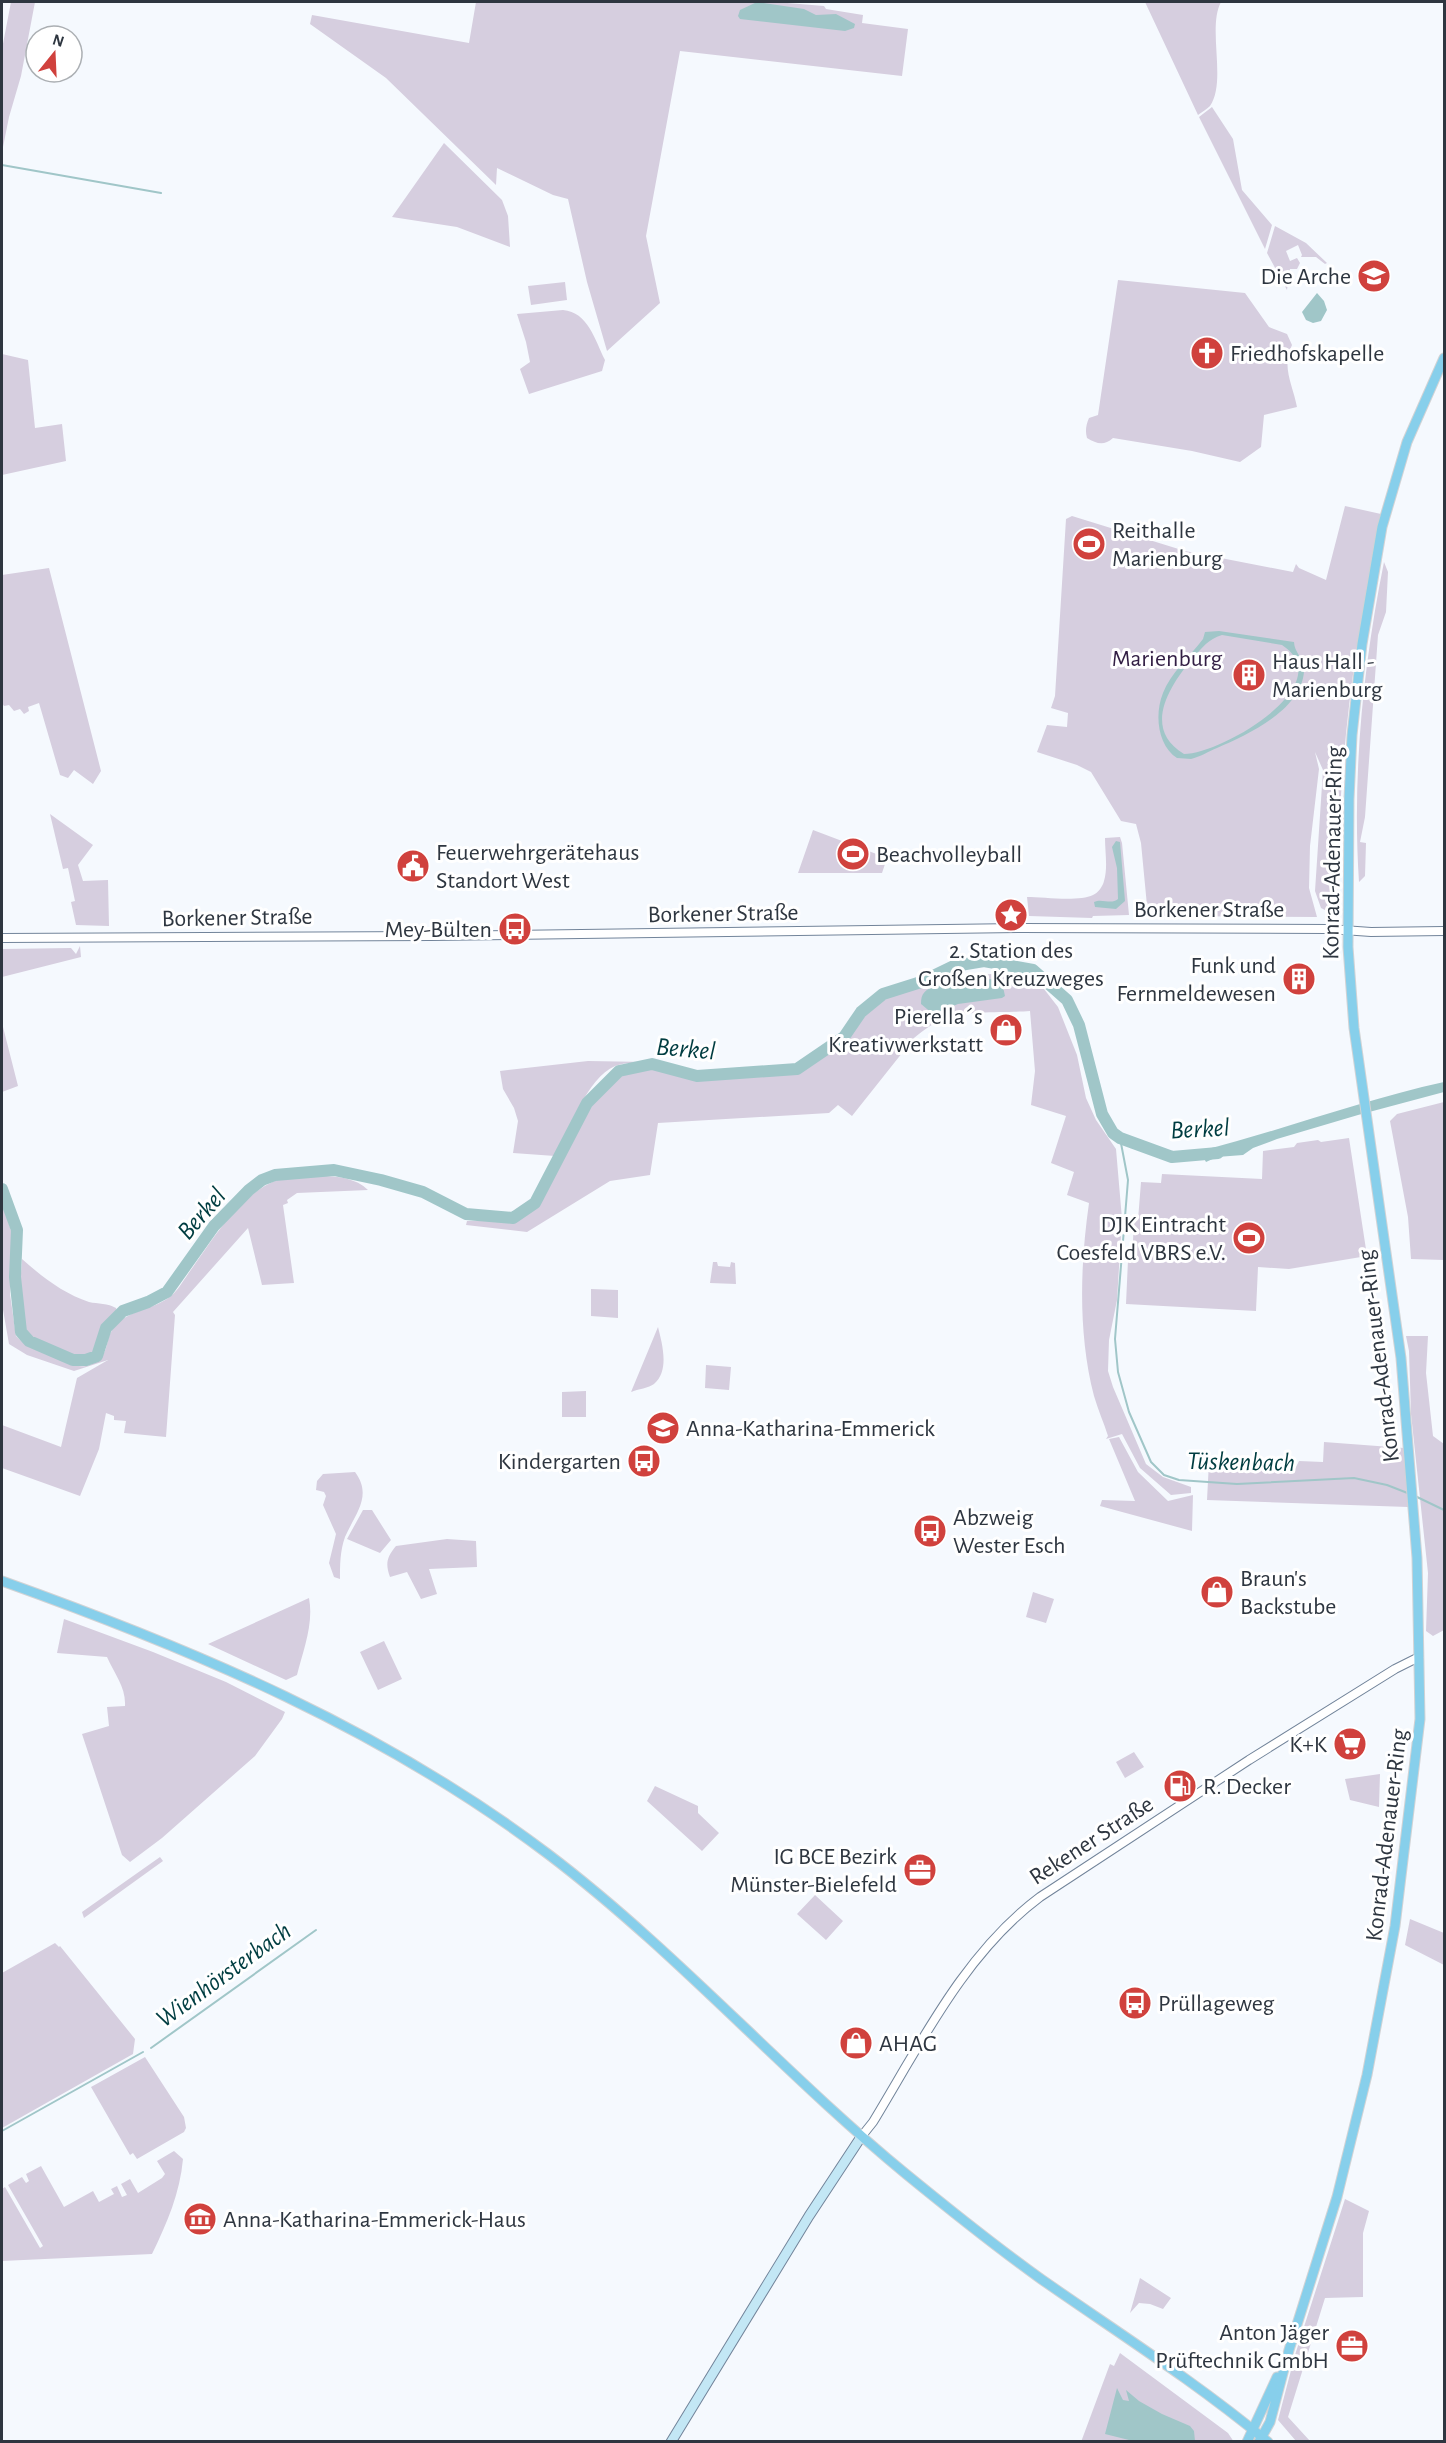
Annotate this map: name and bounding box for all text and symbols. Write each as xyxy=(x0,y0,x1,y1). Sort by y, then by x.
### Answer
north arrow xyxy=(24,24,84,84)
text: N xyxy=(51,31,66,50)
school or university icon: Die Arche xyxy=(1356,258,1392,294)
place label: Die Arche xyxy=(1261,265,1351,289)
church icon: Friedhofskapelle xyxy=(1189,335,1225,371)
place label: Friedhofskapelle xyxy=(1230,342,1384,366)
place label: Reithalle Marienburg xyxy=(1112,519,1223,571)
sports icon: Reithalle Marienburg xyxy=(1071,526,1107,562)
park label: Marienburg xyxy=(1112,647,1222,671)
place label: Haus Hall - Marienburg xyxy=(1272,650,1383,702)
building icon: Haus Hall - Marienburg xyxy=(1231,657,1267,693)
street label: Konrad-Adenauer-Ring xyxy=(1319,746,1347,960)
sports icon: Beachvolleyball xyxy=(835,836,871,872)
place label: Feuerwehrgerätehaus Standort West xyxy=(436,841,639,893)
place label: Beachvolleyball xyxy=(876,843,1022,867)
public building icon: Feuerwehrgerätehaus Standort West xyxy=(395,848,431,884)
place icon: 2. Station des Großen Kreuzweges xyxy=(993,897,1029,933)
street label: Borkener Straße xyxy=(1134,898,1284,922)
street label: Borkener Straße xyxy=(647,901,799,927)
street label: Borkener Straße xyxy=(161,905,313,931)
bus stop icon: Mey-Bülten xyxy=(497,911,533,947)
place label: Mey-Bülten xyxy=(384,918,492,942)
place label: 2. Station des Großen Kreuzweges xyxy=(918,939,1104,991)
place label: Funk und Fernmeldewesen xyxy=(1117,954,1276,1006)
building icon: Funk und Fernmeldewesen xyxy=(1281,961,1317,997)
place label: Pierella´s Kreativwerkstatt xyxy=(828,1005,983,1057)
shop icon: Pierella´s Kreativwerkstatt xyxy=(988,1012,1024,1048)
water label: Berkel xyxy=(655,1033,717,1065)
water label: Berkel xyxy=(1170,1114,1230,1144)
water label: Berkel xyxy=(172,1183,231,1245)
place label: DJK Eintracht Coesfeld VBRS e.V. xyxy=(1056,1213,1226,1265)
sports icon: DJK Eintracht Coesfeld VBRS e.V. xyxy=(1231,1220,1267,1256)
street label: Konrad-Adenauer-Ring xyxy=(1354,1248,1404,1464)
school or university icon: Anna-Katharina-Emmerick xyxy=(645,1410,681,1446)
place label: Anna-Katharina-Emmerick xyxy=(686,1417,935,1441)
bus stop icon: Kindergarten xyxy=(626,1443,662,1479)
water label: Tüskenbach xyxy=(1187,1448,1295,1476)
place label: Kindergarten xyxy=(498,1450,621,1474)
place label: Abzweig Wester Esch xyxy=(953,1506,1066,1558)
bus stop icon: Abzweig Wester Esch xyxy=(912,1513,948,1549)
place label: Braun's Backstube xyxy=(1240,1567,1336,1619)
shop icon: Braun's Backstube xyxy=(1199,1574,1235,1610)
supermarket icon: K+K xyxy=(1332,1726,1368,1762)
street label: Konrad-Adenauer-Ring xyxy=(1362,1727,1412,1943)
place label: K+K xyxy=(1289,1733,1328,1757)
fuel station icon: R. Decker xyxy=(1162,1768,1198,1804)
place label: R. Decker xyxy=(1203,1775,1291,1799)
street label: Rekener Straße xyxy=(1025,1792,1158,1890)
place label: IG BCE Bezirk Münster-Bielefeld xyxy=(730,1845,897,1897)
office icon: IG BCE Bezirk Münster-Bielefeld xyxy=(902,1852,938,1888)
water label: Wienhörsterbach xyxy=(151,1917,296,2032)
bus stop icon: Prüllageweg xyxy=(1117,1985,1153,2021)
place label: Prüllageweg xyxy=(1158,1992,1274,2016)
shop icon: AHAG xyxy=(838,2025,874,2061)
place label: AHAG xyxy=(879,2032,937,2056)
museum icon: Anna-Katharina-Emmerick-Haus xyxy=(182,2201,218,2237)
place label: Anna-Katharina-Emmerick-Haus xyxy=(223,2208,526,2232)
place label: Anton Jäger Prüftechnik GmbH xyxy=(1155,2321,1329,2373)
office icon: Anton Jäger Prüftechnik GmbH xyxy=(1334,2328,1370,2364)

